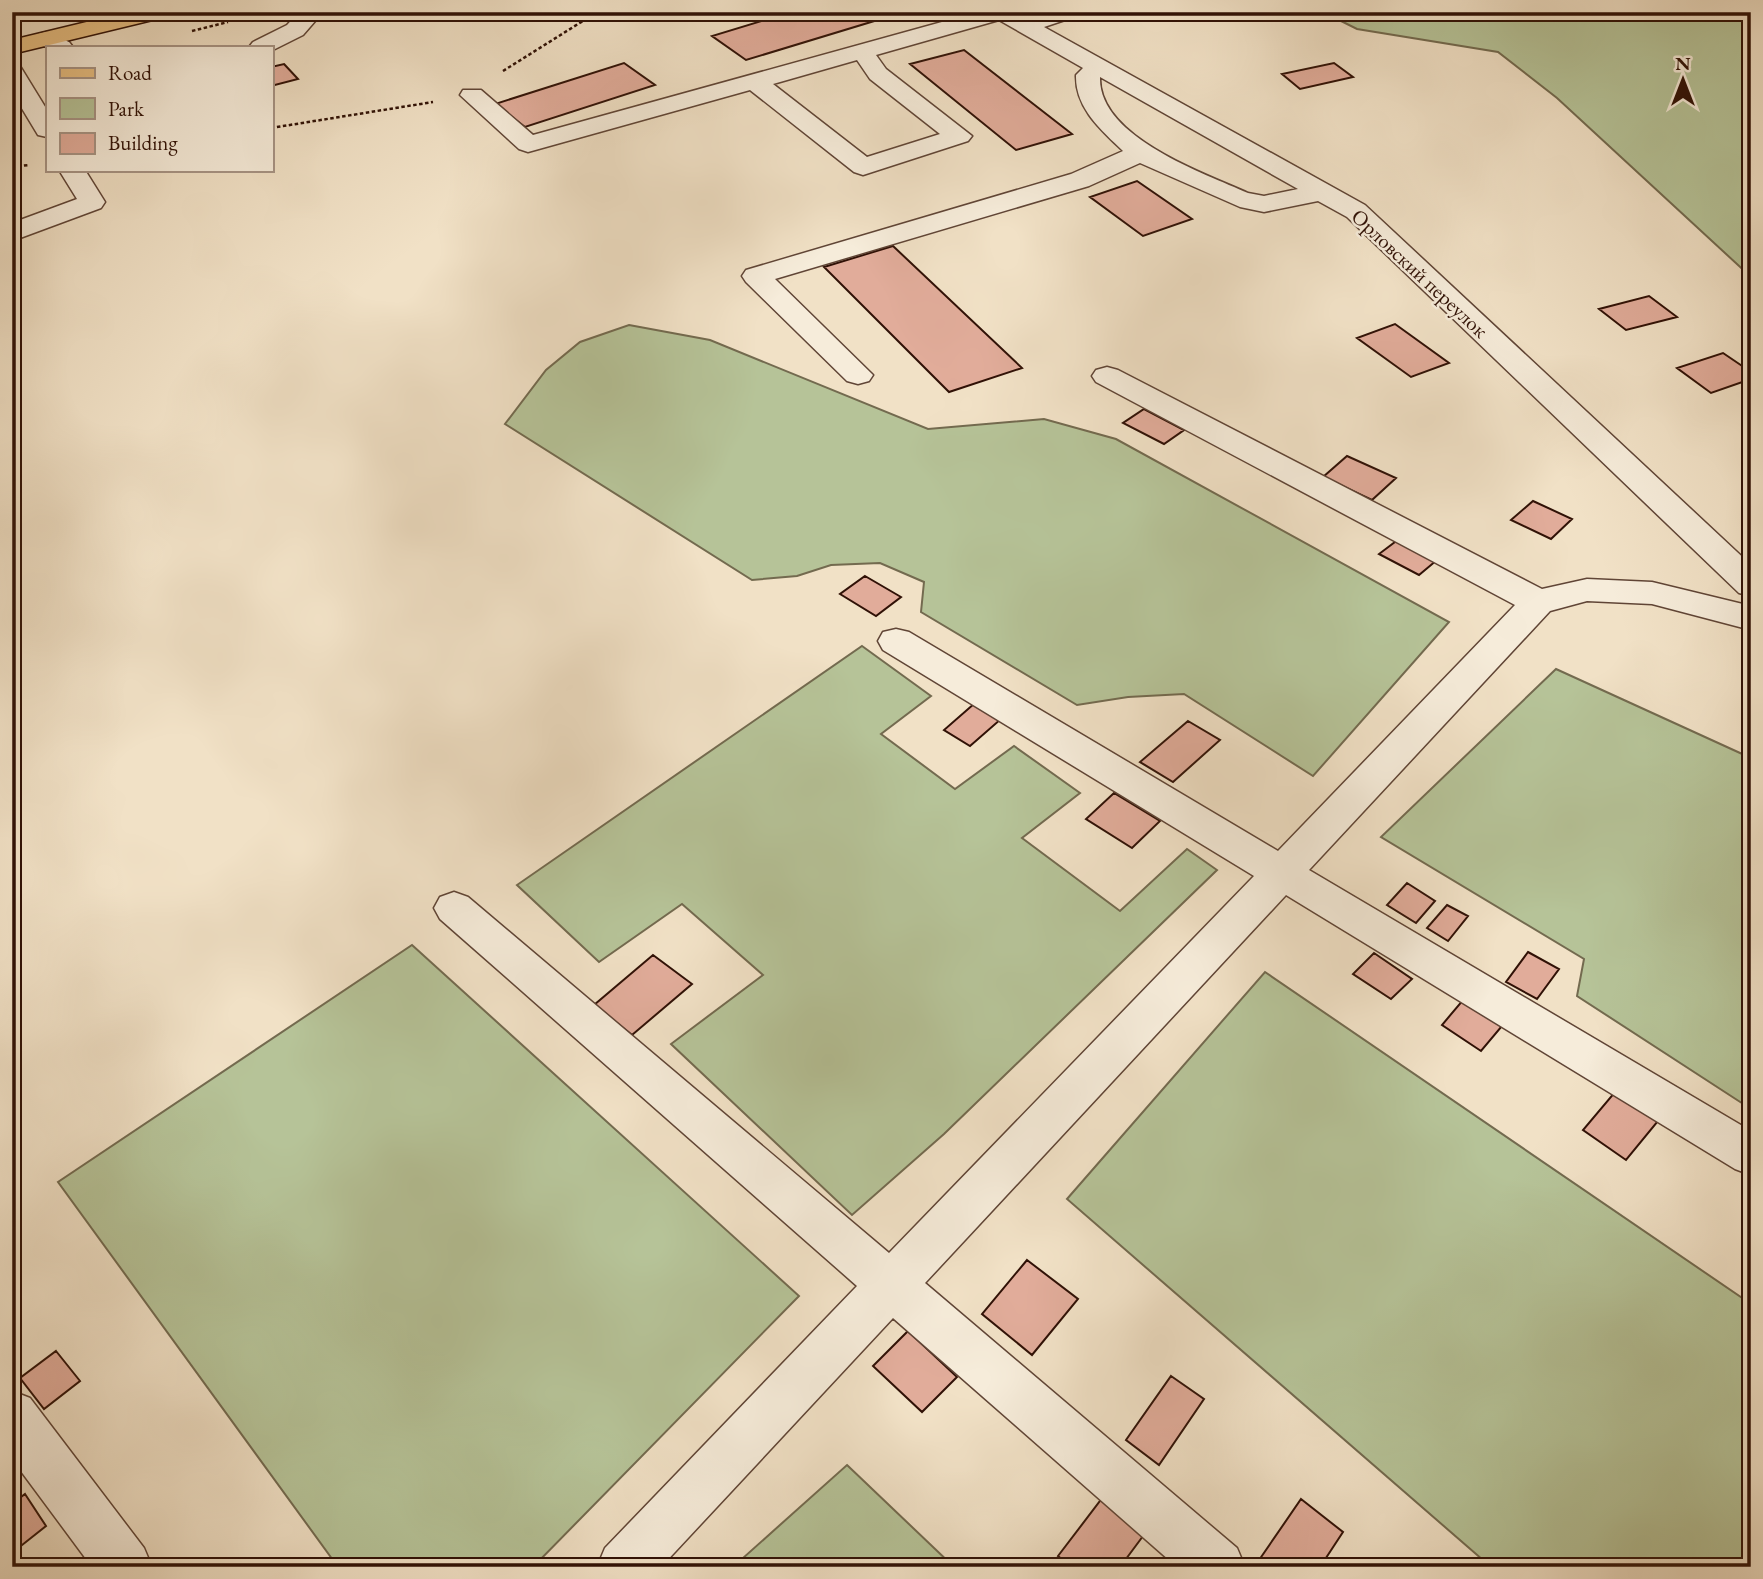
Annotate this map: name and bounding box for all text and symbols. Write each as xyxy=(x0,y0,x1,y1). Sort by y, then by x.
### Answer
legend xyxy=(46,46,273,172)
north arrow xyxy=(1648,46,1718,116)
text: N xyxy=(1675,51,1691,76)
text: Road xyxy=(108,59,152,86)
text: Park xyxy=(108,95,145,122)
text: Building xyxy=(108,129,178,156)
street label: Орловский переулок xyxy=(1346,203,1494,343)

